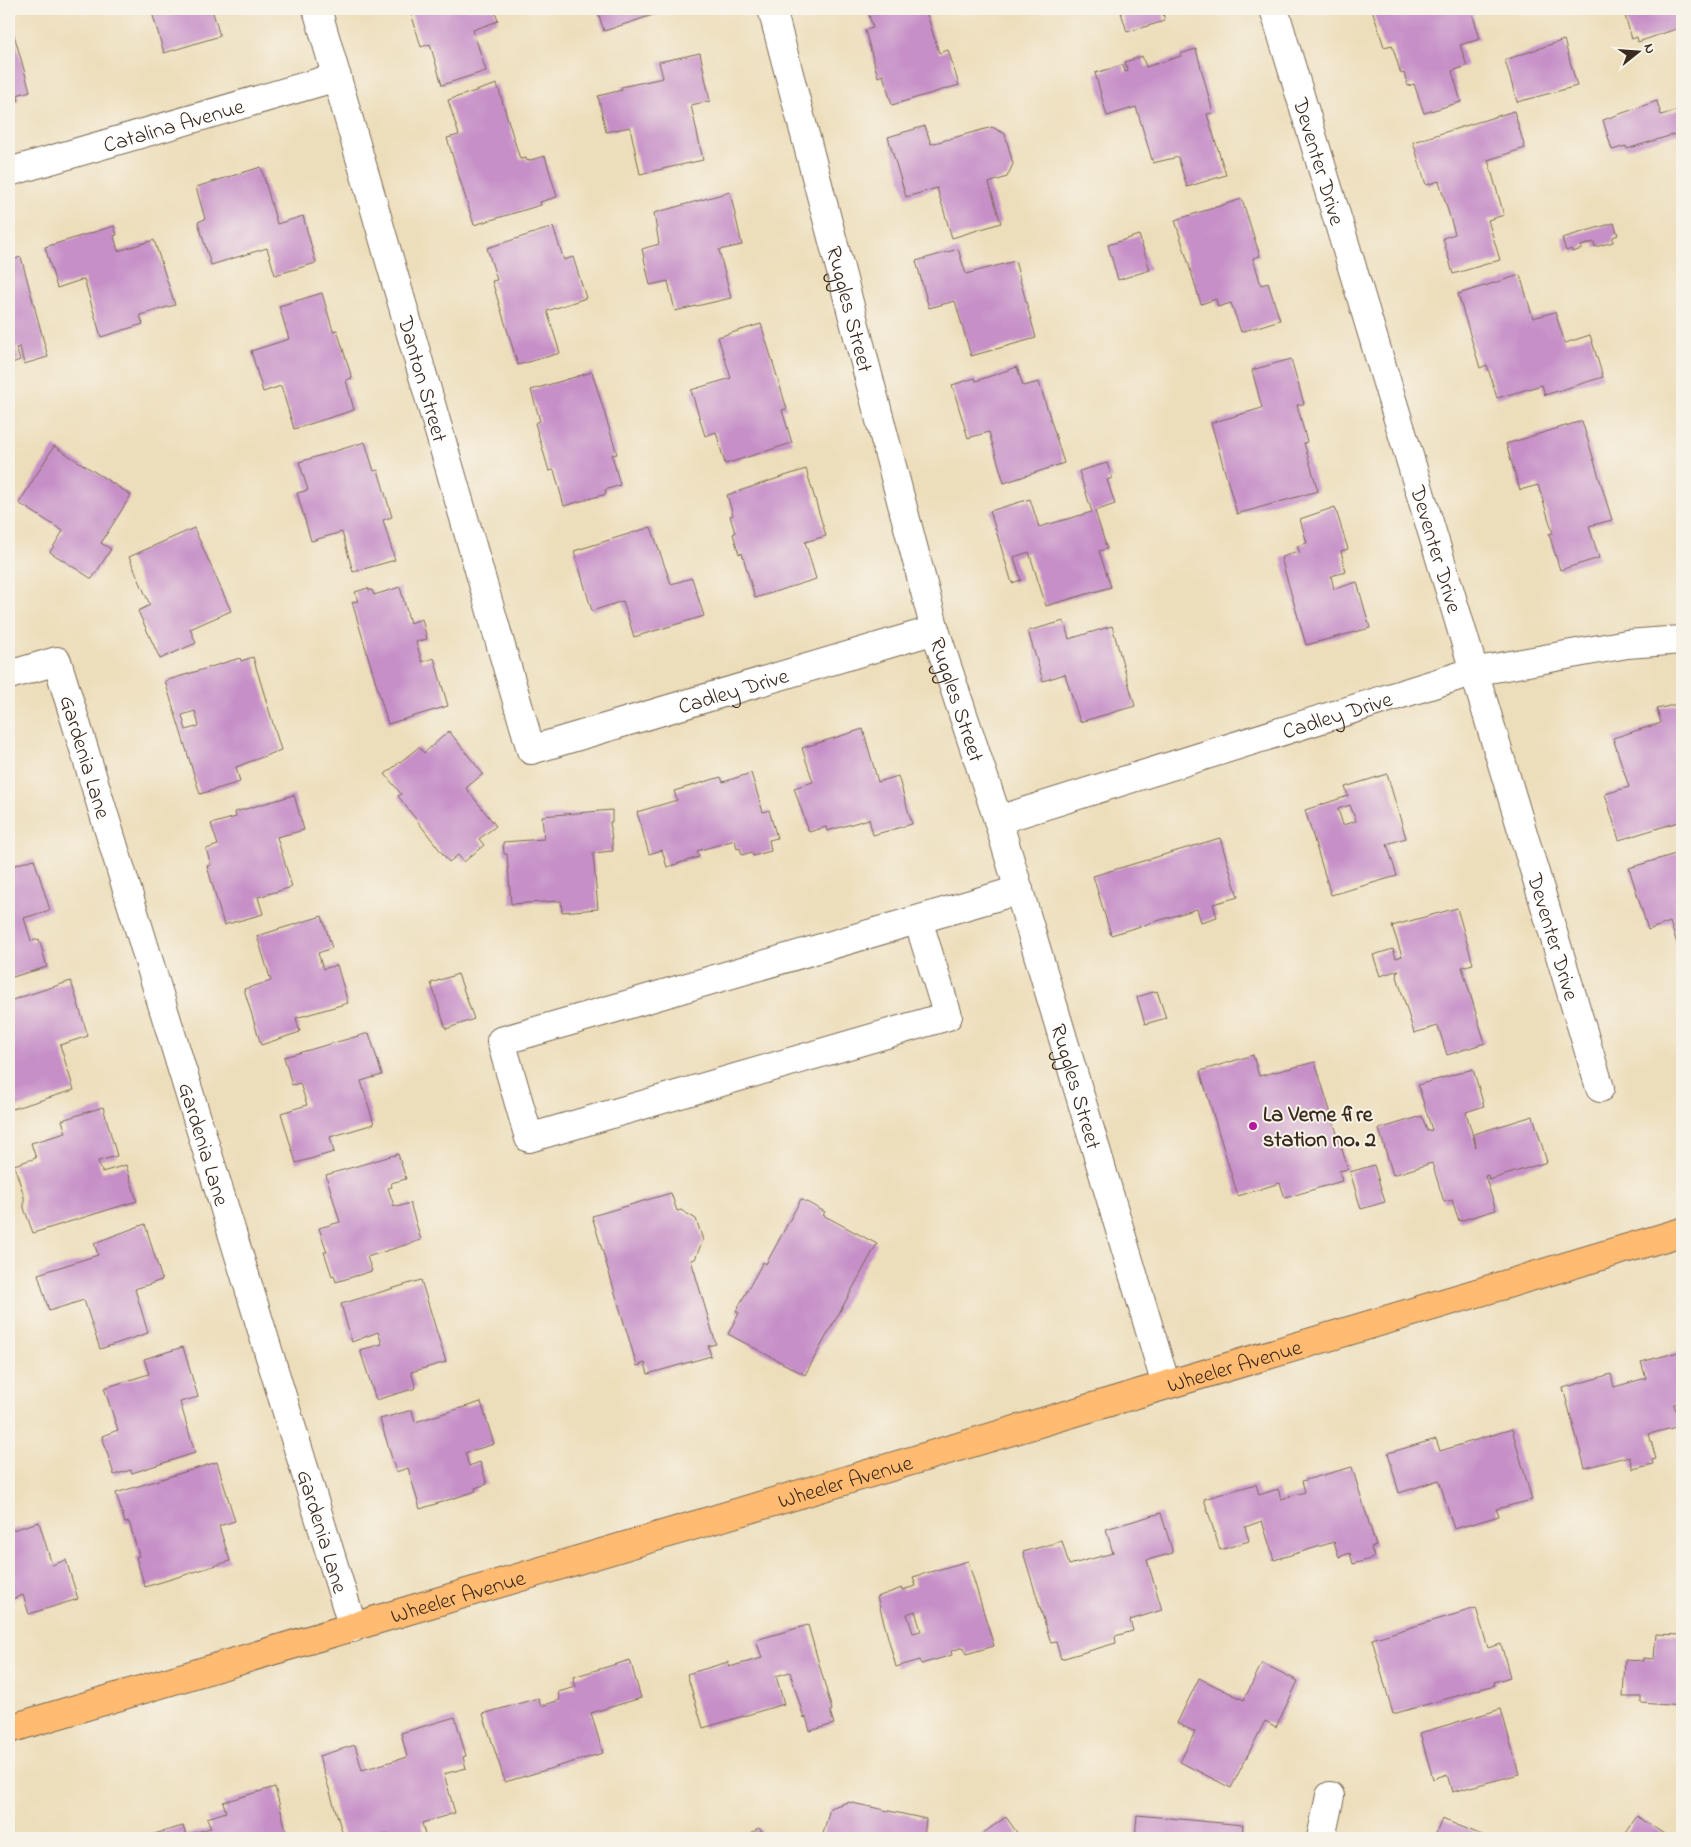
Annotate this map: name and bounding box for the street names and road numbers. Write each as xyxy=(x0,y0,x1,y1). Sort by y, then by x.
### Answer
street label: Catalina Avenue xyxy=(100,92,248,163)
street label: Deventer Drive xyxy=(1282,94,1351,230)
street label: Ruggles Street xyxy=(816,243,880,377)
street label: Danton Street xyxy=(387,312,454,447)
street label: Deventer Drive xyxy=(1400,481,1469,617)
street label: Ruggles Street xyxy=(920,634,991,767)
street label: Cadley Drive xyxy=(675,661,793,724)
street label: Cadley Drive xyxy=(1279,685,1397,749)
street label: Gardenia Lane xyxy=(49,692,117,823)
street label: Deventer Drive xyxy=(1517,869,1586,1005)
street label: Ruggles Street xyxy=(1041,1021,1108,1154)
street label: Gardenia Lane xyxy=(168,1079,236,1211)
street label: Wheeler Avenue xyxy=(1164,1333,1306,1403)
street label: Wheeler Avenue xyxy=(775,1448,917,1519)
street label: Gardenia Lane xyxy=(286,1466,355,1598)
street label: Wheeler Avenue xyxy=(387,1563,530,1634)

